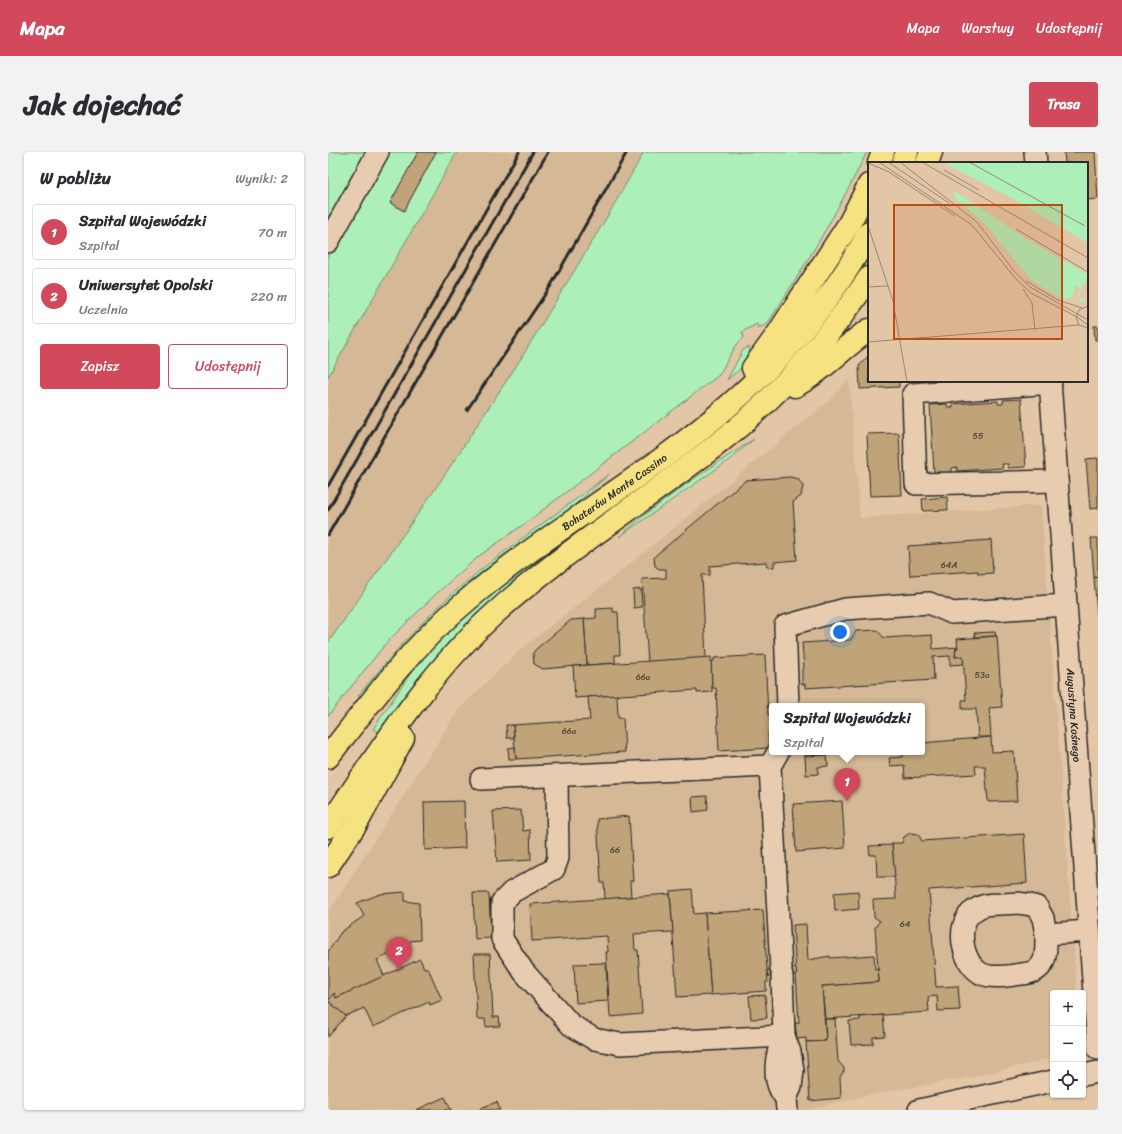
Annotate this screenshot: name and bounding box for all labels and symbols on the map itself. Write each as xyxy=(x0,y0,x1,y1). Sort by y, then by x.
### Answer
inset map xyxy=(868,162,1088,382)
house number: 55 xyxy=(973,428,984,444)
street label: Bohaterów Monte Cassino xyxy=(558,448,672,536)
house number: 64A xyxy=(941,557,957,573)
your location xyxy=(830,622,850,642)
house number: 53a xyxy=(975,667,990,683)
street label: Augustyna Kośnego xyxy=(1061,667,1086,763)
house number: 66a xyxy=(636,669,651,685)
house number: 66a xyxy=(562,723,577,739)
pin: 1 xyxy=(834,768,860,801)
house number: 66 xyxy=(610,842,620,858)
house number: 64 xyxy=(900,916,911,932)
pin: 2 xyxy=(386,937,412,970)

